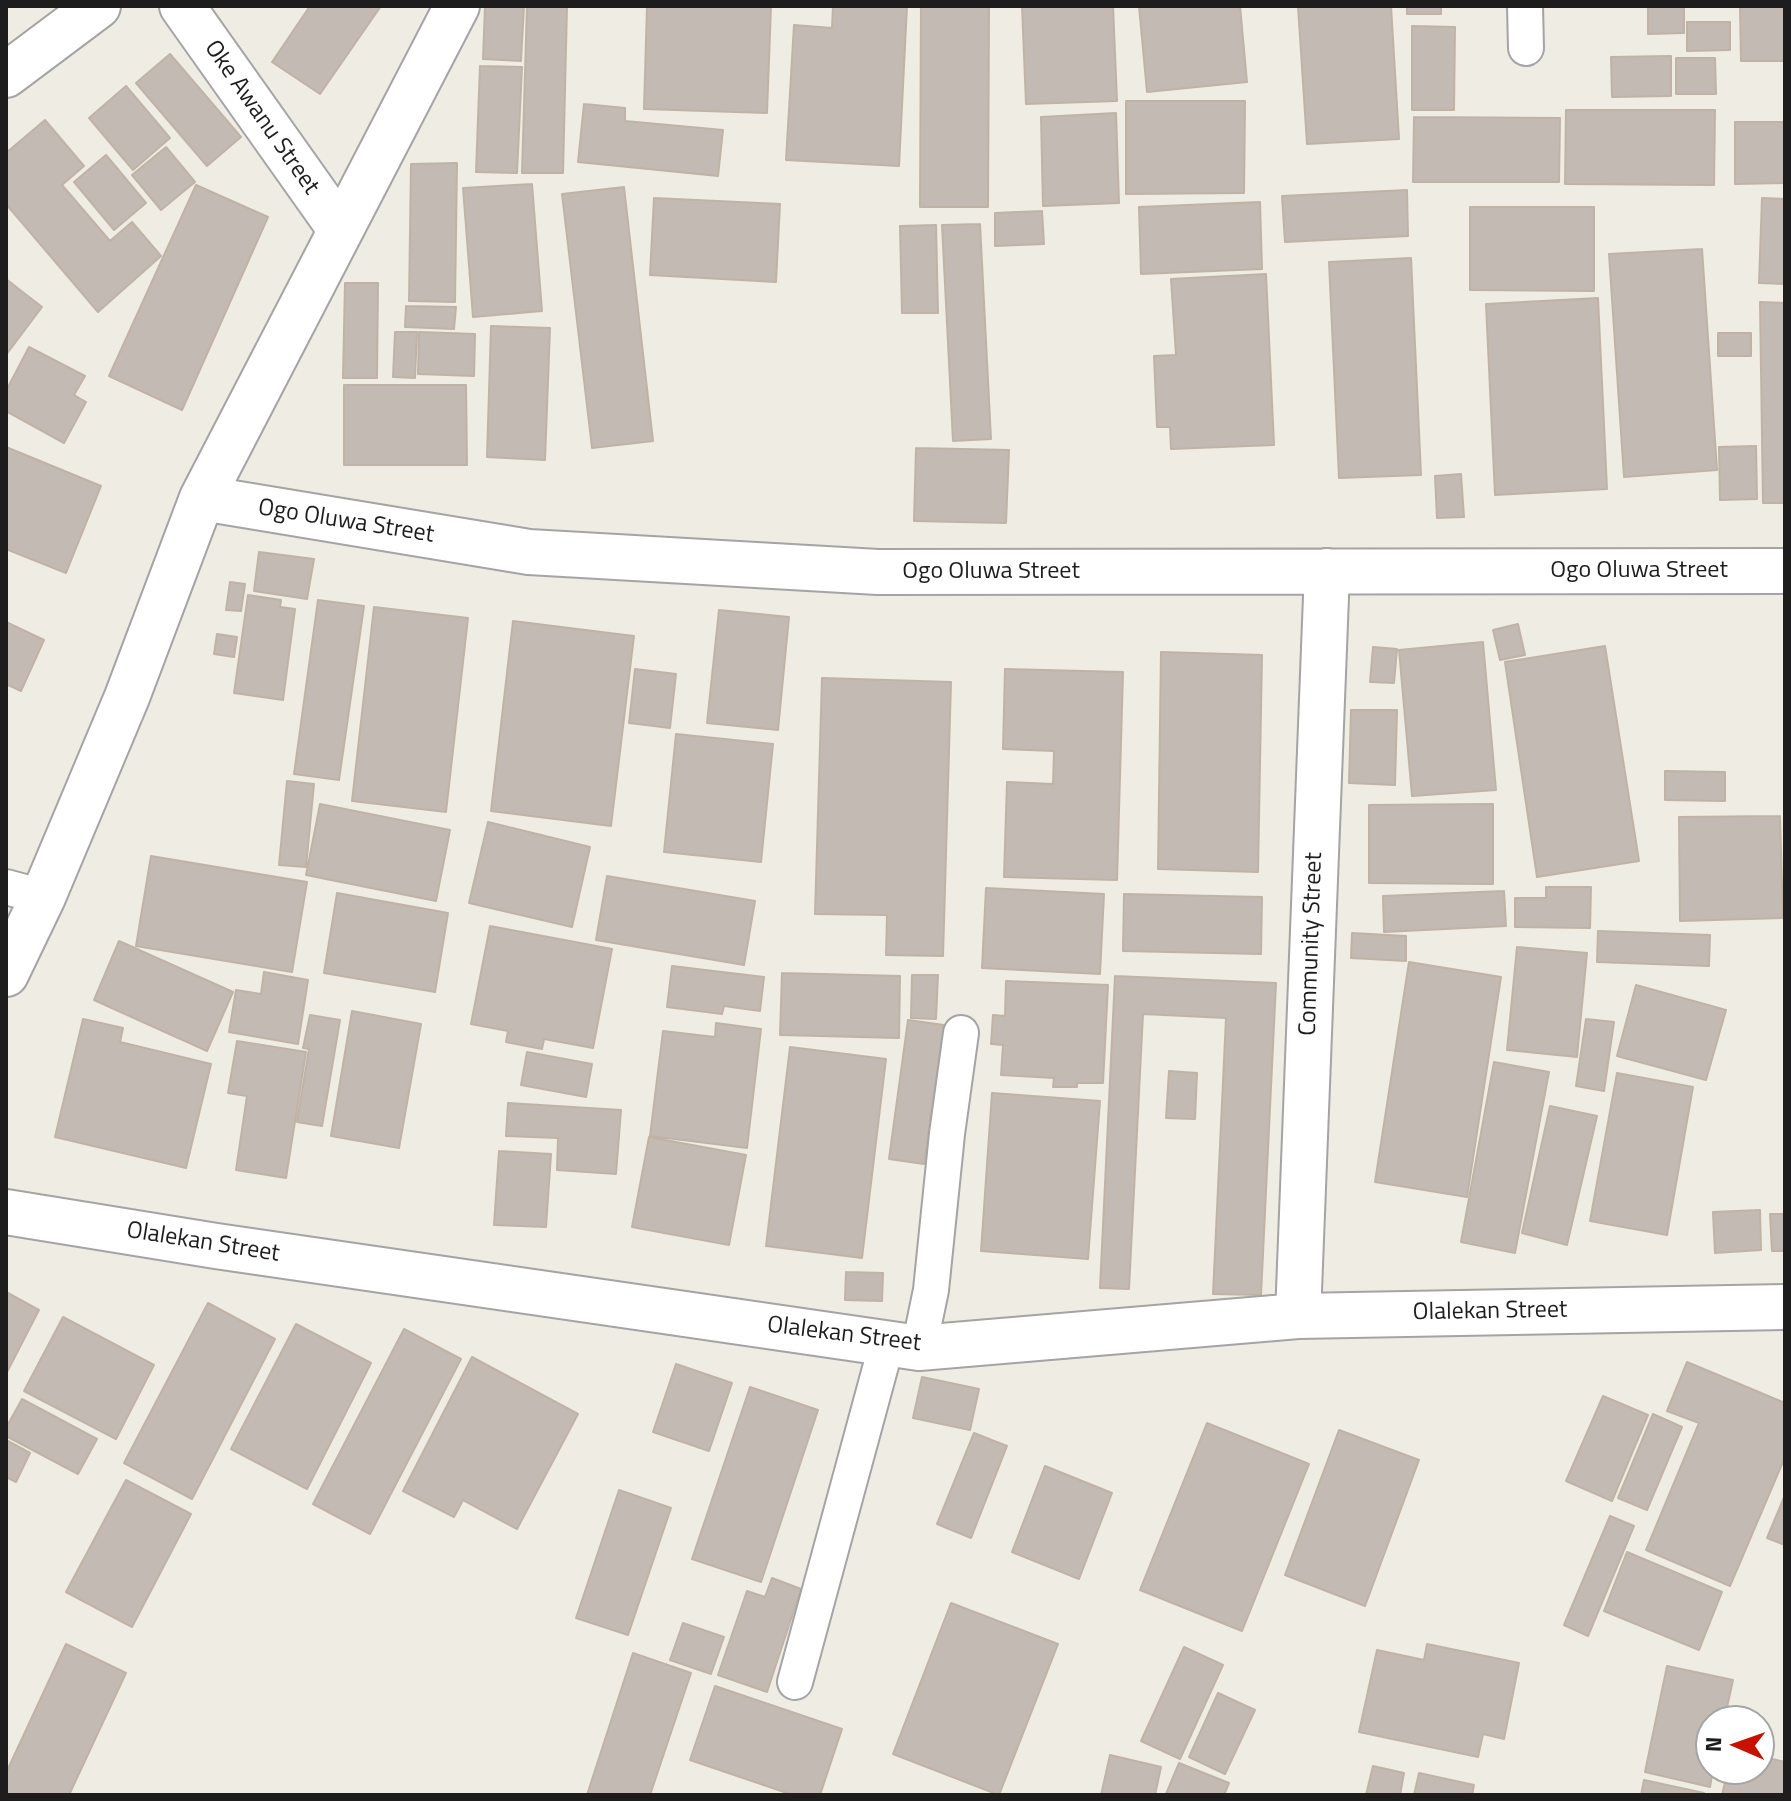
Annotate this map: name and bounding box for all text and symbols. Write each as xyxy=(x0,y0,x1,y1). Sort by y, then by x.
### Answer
street label: Oke Awanu Street xyxy=(197,35,325,201)
street label: Ogo Oluwa Street xyxy=(256,494,436,550)
street label: Ogo Oluwa Street xyxy=(1550,557,1728,585)
street label: Ogo Oluwa Street xyxy=(902,558,1080,586)
street label: Community Street xyxy=(1294,852,1330,1036)
street label: Olalekan Street xyxy=(124,1217,282,1269)
street label: Olalekan Street xyxy=(1412,1296,1568,1328)
street label: Olalekan Street xyxy=(766,1311,922,1359)
north arrow xyxy=(1695,1705,1775,1785)
text: N xyxy=(1696,1736,1730,1752)

